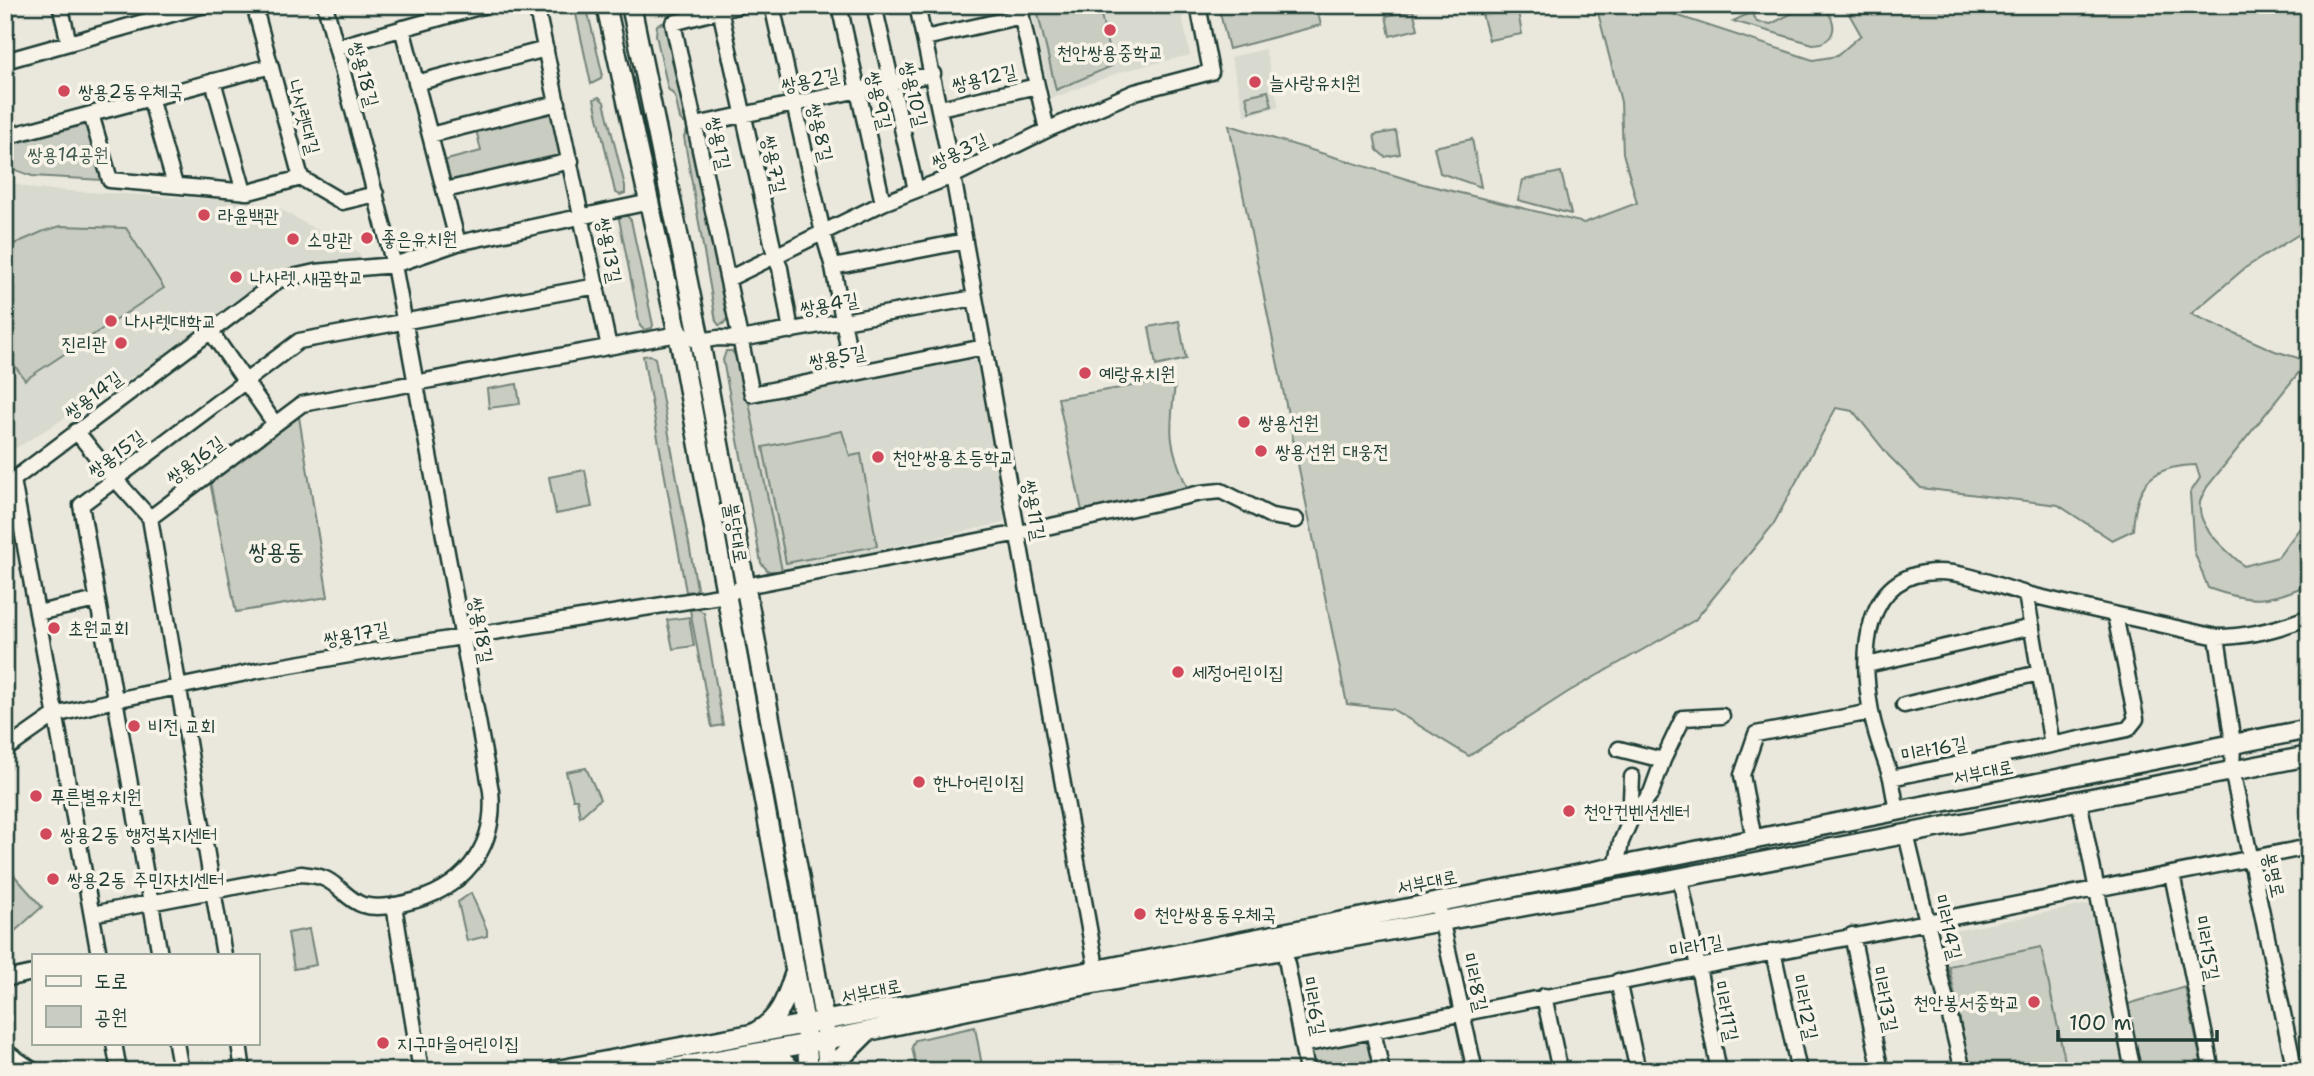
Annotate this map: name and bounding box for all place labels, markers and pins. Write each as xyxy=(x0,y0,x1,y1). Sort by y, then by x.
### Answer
marker: 천안쌍용중학교 xyxy=(1102,22,1118,38)
place label: 천안쌍용중학교 xyxy=(1056,40,1164,65)
place label: 늘사랑유치원 xyxy=(1269,70,1361,95)
marker: 늘사랑유치원 xyxy=(1247,74,1263,90)
place label: 쌍용2동우체국 xyxy=(78,79,183,104)
marker: 쌍용2동우체국 xyxy=(56,83,72,99)
place label: 라윤백관 xyxy=(218,203,279,228)
marker: 라윤백관 xyxy=(196,207,212,223)
place label: 좋은유치원 xyxy=(381,226,457,251)
place label: 소망관 xyxy=(307,227,353,252)
marker: 좋은유치원 xyxy=(359,230,375,246)
marker: 소망관 xyxy=(285,231,301,247)
place label: 나사렛 새꿈학교 xyxy=(250,265,364,290)
marker: 나사렛 새꿈학교 xyxy=(228,269,244,285)
place label: 나사렛대학교 xyxy=(125,309,217,334)
marker: 나사렛대학교 xyxy=(103,313,119,329)
place label: 진리관 xyxy=(61,331,107,356)
marker: 진리관 xyxy=(113,335,129,351)
place label: 예랑유치원 xyxy=(1099,361,1175,386)
marker: 예랑유치원 xyxy=(1077,365,1093,381)
place label: 쌍용선원 xyxy=(1258,410,1319,435)
marker: 쌍용선원 xyxy=(1236,414,1252,430)
place label: 쌍용선원 대웅전 xyxy=(1275,439,1389,464)
marker: 쌍용선원 대웅전 xyxy=(1253,443,1269,459)
place label: 천안쌍용초등학교 xyxy=(892,445,1014,470)
marker: 천안쌍용초등학교 xyxy=(870,449,886,465)
place label: 초원교회 xyxy=(68,616,129,641)
marker: 초원교회 xyxy=(46,620,62,636)
place label: 세정어린이집 xyxy=(1192,660,1284,685)
marker: 세정어린이집 xyxy=(1170,664,1186,680)
place label: 비전 교회 xyxy=(148,714,216,739)
marker: 비전 교회 xyxy=(126,718,142,734)
place label: 한나어린이집 xyxy=(933,770,1025,795)
marker: 한나어린이집 xyxy=(911,774,927,790)
place label: 푸른별유치원 xyxy=(50,784,142,809)
marker: 푸른별유치원 xyxy=(28,788,44,804)
place label: 천안컨벤션센터 xyxy=(1583,799,1690,824)
marker: 천안컨벤션센터 xyxy=(1561,803,1577,819)
place label: 쌍용2동 행정복지센터 xyxy=(60,822,217,847)
marker: 쌍용2동 행정복지센터 xyxy=(38,826,54,842)
place label: 쌍용2동 주민자치센터 xyxy=(67,867,224,892)
marker: 쌍용2동 주민자치센터 xyxy=(45,871,61,887)
place label: 천안쌍용동우체국 xyxy=(1154,902,1276,927)
marker: 천안쌍용동우체국 xyxy=(1132,906,1148,922)
place label: 천안봉서중학교 xyxy=(1913,990,2020,1015)
marker: 천안봉서중학교 xyxy=(2026,994,2042,1010)
place label: 지구마을어린이집 xyxy=(397,1031,519,1056)
marker: 지구마을어린이집 xyxy=(375,1035,391,1051)

